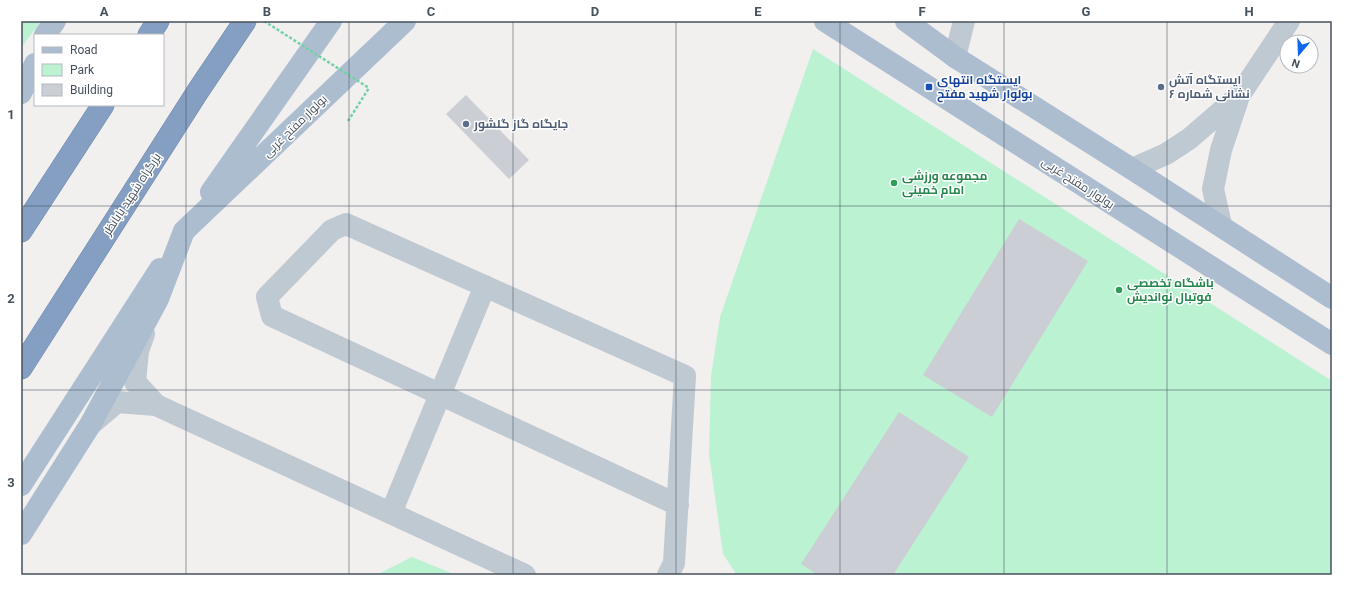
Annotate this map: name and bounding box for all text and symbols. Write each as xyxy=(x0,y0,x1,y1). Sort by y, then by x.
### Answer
text: A xyxy=(100,4,109,19)
text: B xyxy=(263,4,271,19)
text: C xyxy=(427,4,436,19)
text: D xyxy=(591,4,599,19)
text: E xyxy=(754,4,762,19)
text: F xyxy=(918,4,926,19)
text: G xyxy=(1082,4,1091,19)
text: H xyxy=(1244,4,1254,19)
legend xyxy=(34,34,164,106)
north arrow xyxy=(1279,34,1319,74)
text: Road xyxy=(70,43,98,57)
text: N xyxy=(1290,55,1302,70)
text: Park xyxy=(70,63,95,77)
place label: ایستگاه انتهای بولوار شهید مفتح xyxy=(937,73,1033,103)
place label: ایستگاه آتش نشانی شماره ۶ xyxy=(1169,73,1250,102)
marker: ایستگاه انتهای بولوار شهید مفتح xyxy=(924,82,934,92)
marker: ایستگاه آتش نشانی شماره ۶ xyxy=(1156,82,1166,92)
text: Building xyxy=(70,83,113,97)
street label: بولوار مفتح غربی xyxy=(260,92,331,161)
text: 1 xyxy=(7,107,15,122)
place label: جایگاه گاز گلشور xyxy=(473,117,568,132)
marker: جایگاه گاز گلشور xyxy=(461,119,471,129)
street label: بزرگراه شهید بابانظر xyxy=(100,150,164,238)
street label: بولوار مفتح غربی xyxy=(1039,154,1117,212)
place label: مجموعه ورزشی امام خمینی xyxy=(902,169,987,198)
marker: مجموعه ورزشی امام خمینی xyxy=(889,178,899,188)
place label: باشگاه تخصصی فوتبال نواندیش xyxy=(1127,276,1214,305)
marker: باشگاه تخصصی فوتبال نواندیش xyxy=(1114,285,1124,295)
text: 2 xyxy=(7,291,15,306)
text: 3 xyxy=(7,475,15,490)

